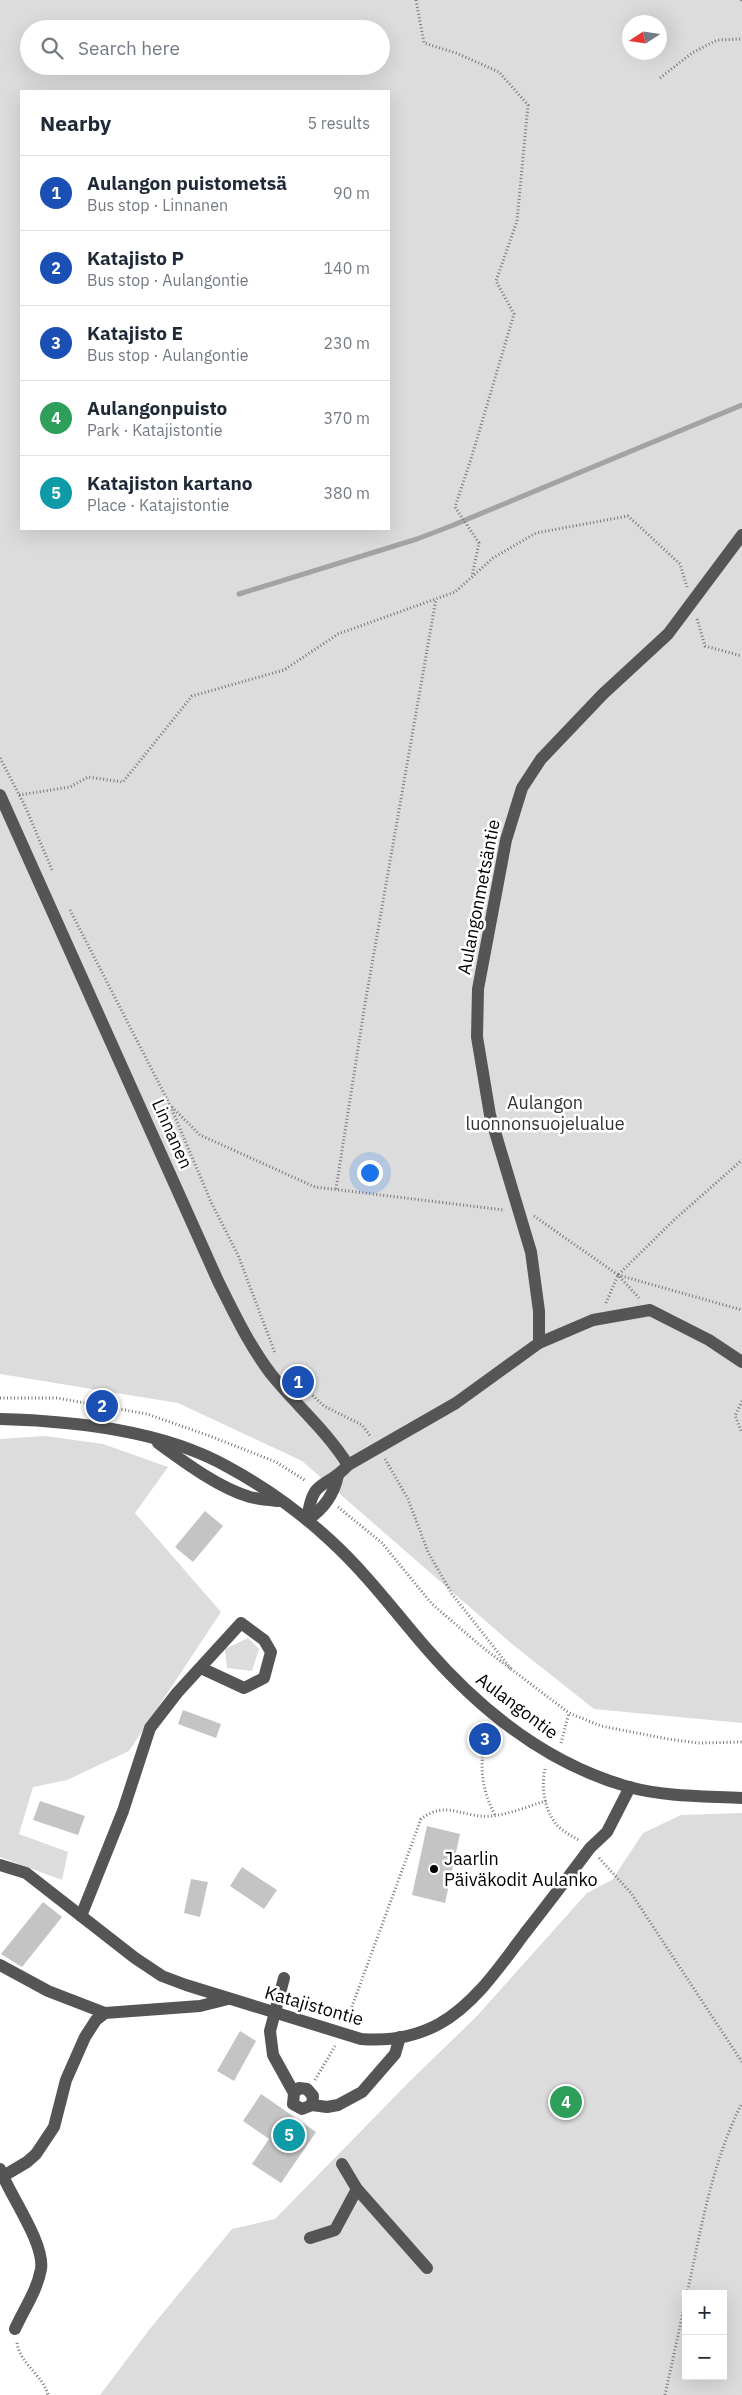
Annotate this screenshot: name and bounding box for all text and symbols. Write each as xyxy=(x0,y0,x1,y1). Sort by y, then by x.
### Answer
north arrow xyxy=(622,15,667,60)
search box xyxy=(20,20,390,75)
icon: search xyxy=(38,34,66,62)
text: Search here xyxy=(78,36,180,60)
text: Nearby xyxy=(40,109,111,137)
text: 5 results xyxy=(307,113,370,133)
text: Aulangon puistometsä xyxy=(87,171,287,195)
text: 1 xyxy=(51,183,61,203)
text: 90 m xyxy=(333,183,370,203)
text: Bus stop · Linnanen xyxy=(87,195,228,215)
text: Katajisto P xyxy=(87,246,184,270)
text: 2 xyxy=(51,258,61,278)
text: 140 m xyxy=(323,258,370,278)
text: Bus stop · Aulangontie xyxy=(87,270,248,290)
text: Katajisto E xyxy=(87,321,183,345)
text: 3 xyxy=(51,333,61,353)
text: 230 m xyxy=(323,333,370,353)
text: Bus stop · Aulangontie xyxy=(87,345,248,365)
text: Aulangonpuisto xyxy=(87,396,227,420)
text: 4 xyxy=(51,408,61,428)
text: 370 m xyxy=(323,408,370,428)
text: Park · Katajistontie xyxy=(87,420,222,440)
text: Katajiston kartano xyxy=(87,471,253,495)
text: 5 xyxy=(51,483,61,503)
text: 380 m xyxy=(323,483,370,503)
text: Place · Katajistontie xyxy=(87,495,229,515)
street label: Aulangonmetsäntie xyxy=(452,817,505,976)
park label: Aulangon luonnonsuojelualue xyxy=(465,1091,625,1135)
street label: Linnanen xyxy=(147,1095,198,1172)
your location xyxy=(357,1160,383,1186)
pin: 1 xyxy=(282,1363,314,1401)
pin: 2 xyxy=(86,1387,118,1425)
street label: Aulangontie xyxy=(472,1667,563,1744)
pin: 3 xyxy=(469,1720,501,1758)
place label: Jaarlin Päiväkodit Aulanko xyxy=(444,1847,598,1891)
marker: Jaarlin Päiväkodit Aulanko xyxy=(428,1863,440,1875)
street label: Katajistontie xyxy=(262,1980,366,2031)
pin: 4 xyxy=(550,2083,582,2121)
pin: 5 xyxy=(273,2116,305,2154)
map controls xyxy=(682,2290,727,2380)
button: + xyxy=(682,2290,727,2335)
button: − xyxy=(682,2335,727,2380)

